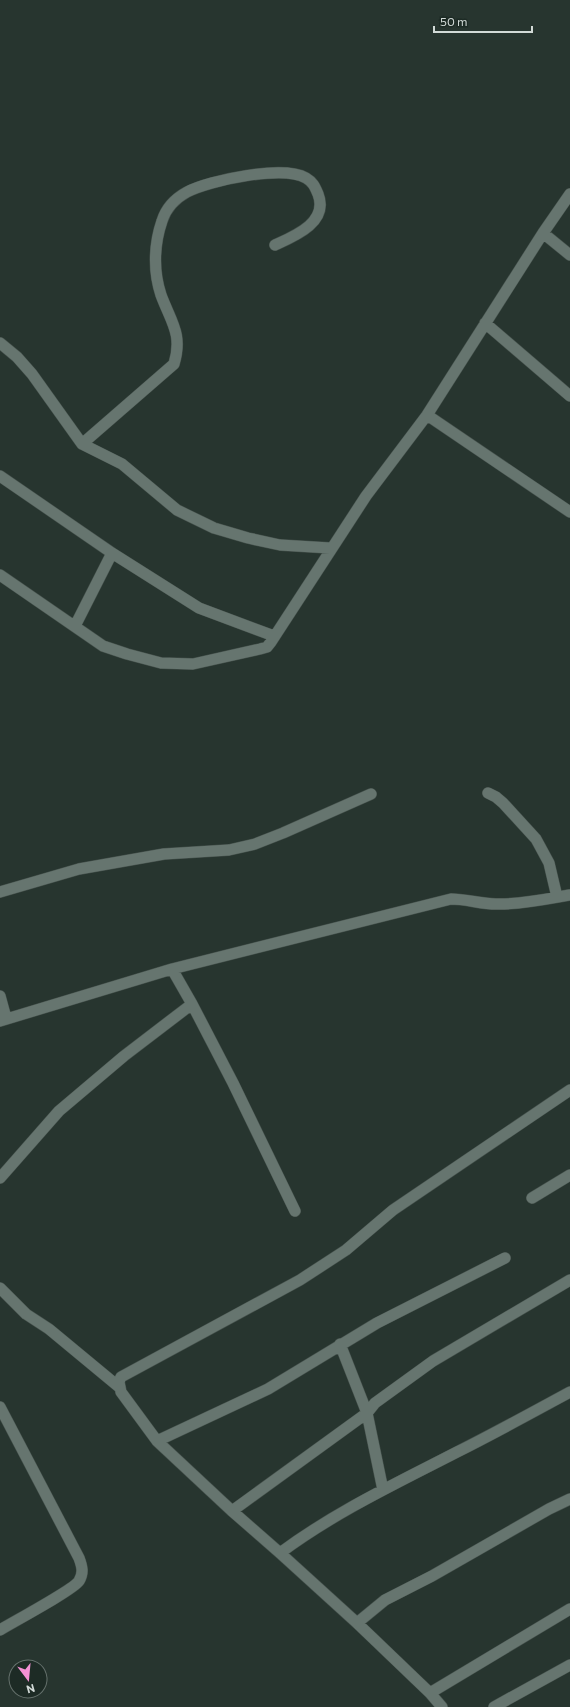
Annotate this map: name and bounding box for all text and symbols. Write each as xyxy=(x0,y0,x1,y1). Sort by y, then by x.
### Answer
scale bar xyxy=(434,8,532,34)
text: 50 m xyxy=(440,14,468,28)
north arrow xyxy=(8,1659,48,1699)
text: N xyxy=(25,1682,37,1696)

